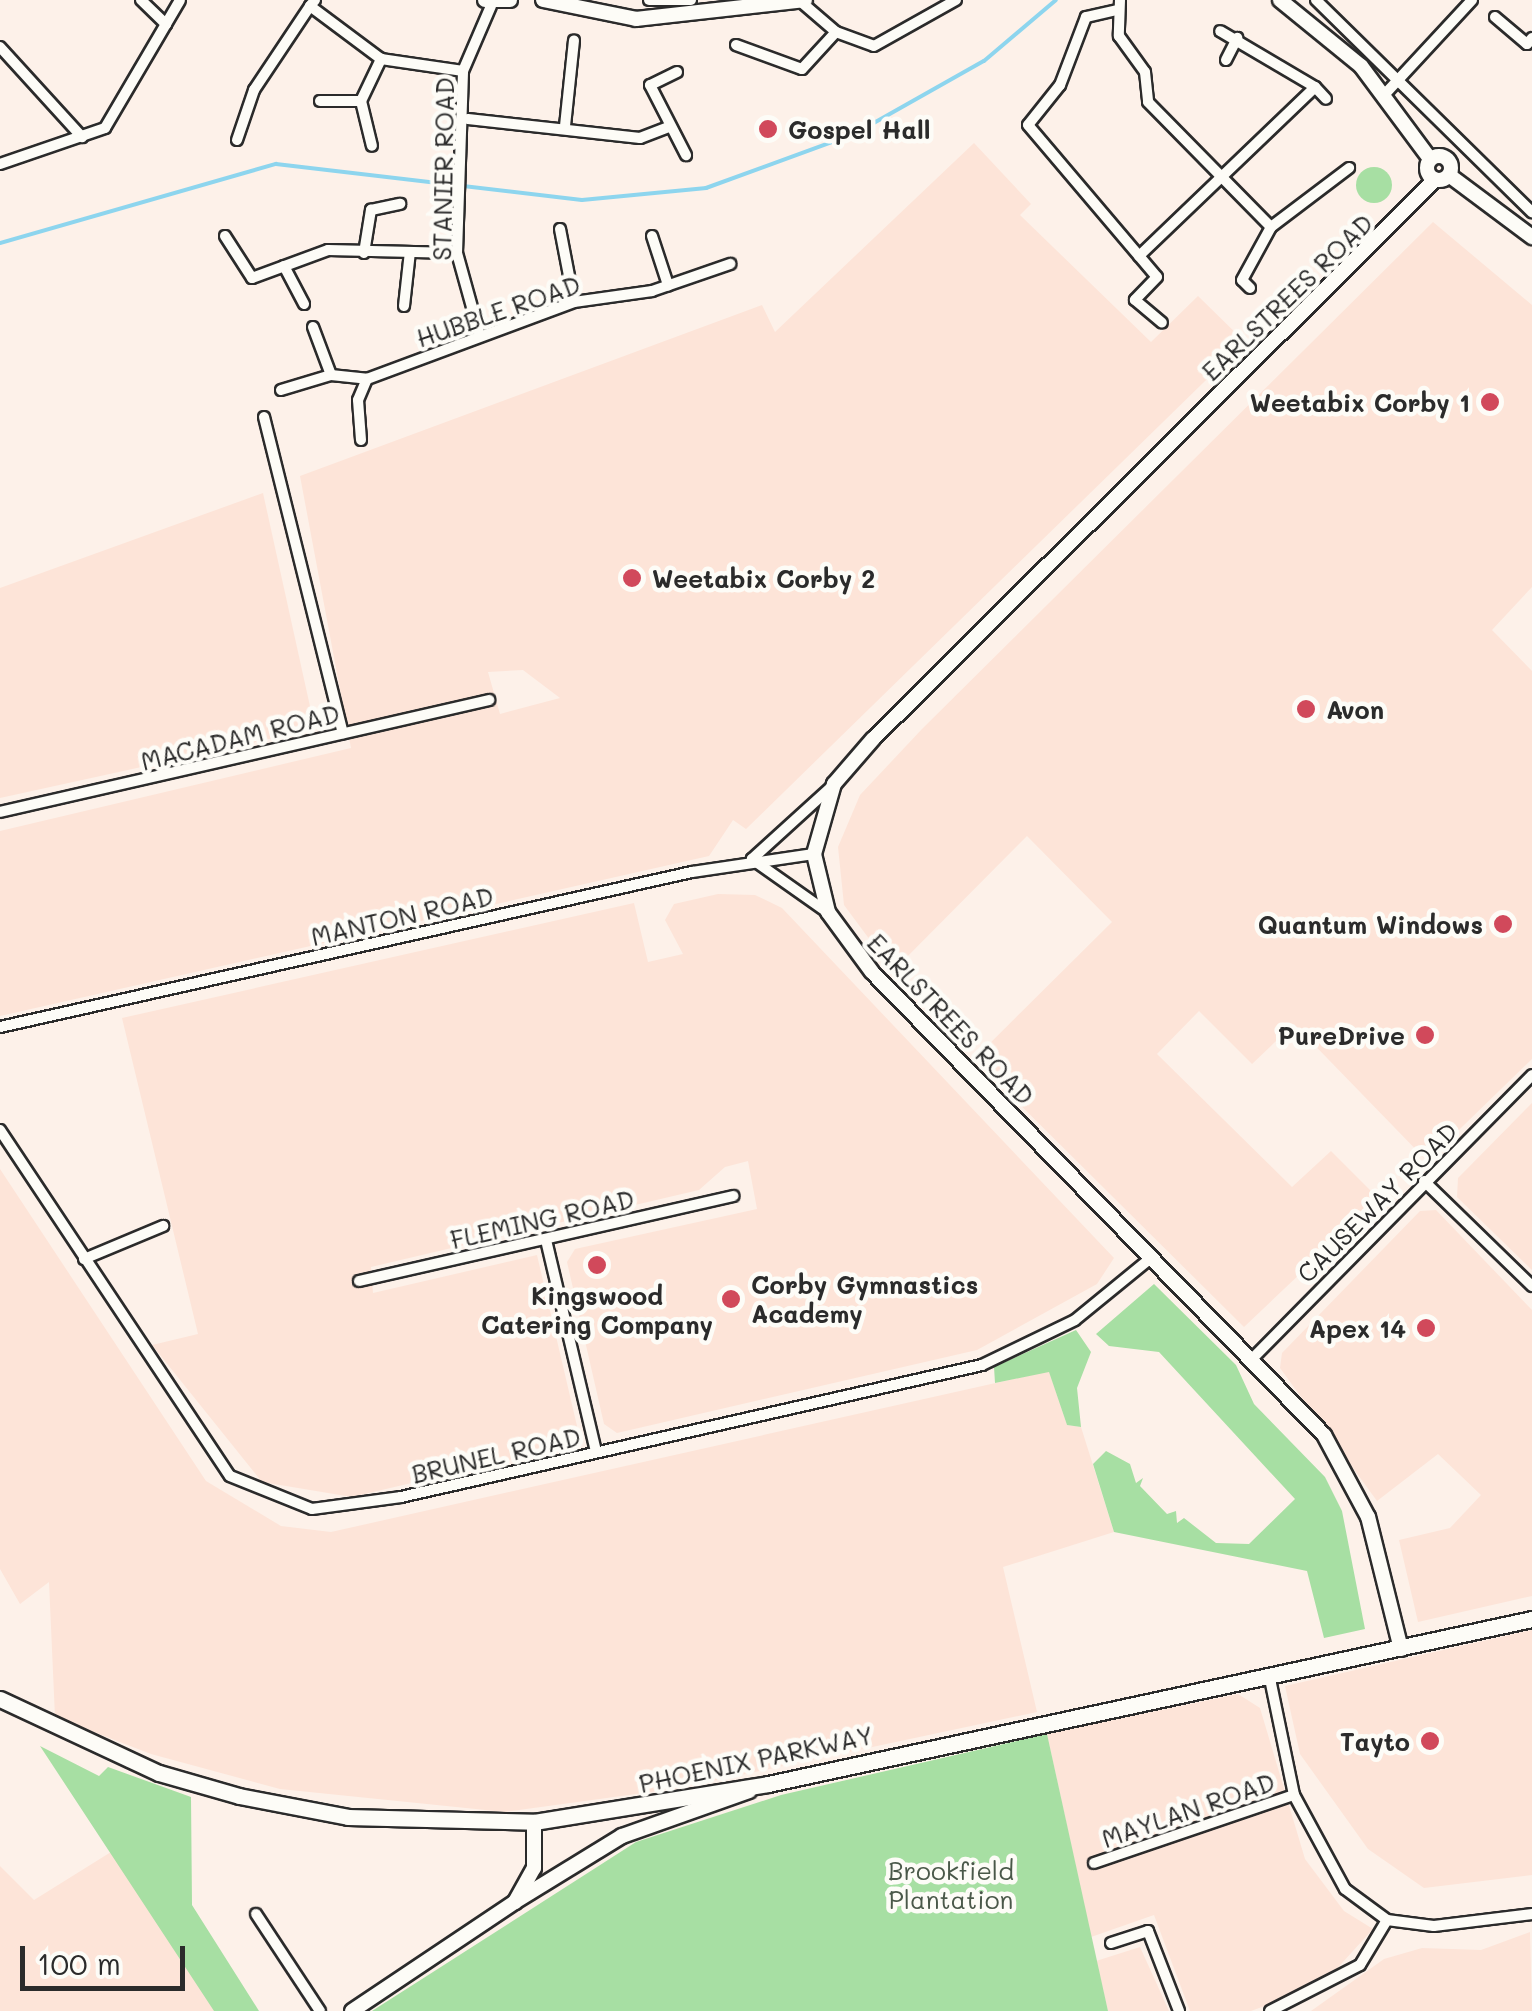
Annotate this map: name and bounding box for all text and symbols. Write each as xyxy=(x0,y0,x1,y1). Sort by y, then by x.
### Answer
street label: STANIER ROAD xyxy=(426,77,460,261)
place label: Gospel Hall xyxy=(788,114,930,144)
marker: Gospel Hall xyxy=(757,118,779,140)
street label: EARLSTREES ROAD xyxy=(1195,208,1379,386)
street label: HUBBLE ROAD xyxy=(412,269,584,353)
place label: Weetabix Corby 1 xyxy=(1250,387,1470,417)
marker: Weetabix Corby 1 xyxy=(1479,391,1501,413)
place label: Weetabix Corby 2 xyxy=(652,563,875,593)
marker: Weetabix Corby 2 xyxy=(621,567,643,589)
place label: Avon xyxy=(1326,694,1384,724)
street label: MACADAM ROAD xyxy=(138,698,342,776)
marker: Avon xyxy=(1295,698,1317,720)
street label: MANTON ROAD xyxy=(308,880,496,952)
place label: Quantum Windows xyxy=(1258,909,1483,939)
marker: Quantum Windows xyxy=(1492,913,1514,935)
street label: EARLSTREES ROAD xyxy=(862,927,1040,1111)
place label: PureDrive xyxy=(1278,1020,1405,1050)
marker: PureDrive xyxy=(1414,1024,1436,1046)
street label: CAUSEWAY ROAD xyxy=(1291,1116,1463,1288)
street label: FLEMING ROAD xyxy=(447,1183,637,1255)
marker: Kingswood Catering Company xyxy=(586,1254,608,1276)
place label: Corby Gymnastics Academy xyxy=(751,1270,978,1329)
place label: Kingswood Catering Company xyxy=(481,1281,713,1340)
marker: Corby Gymnastics Academy xyxy=(720,1288,742,1310)
place label: Apex 14 xyxy=(1309,1313,1406,1343)
marker: Apex 14 xyxy=(1415,1317,1437,1339)
street label: BRUNEL ROAD xyxy=(409,1421,583,1489)
street label: PHOENIX PARKWAY xyxy=(636,1720,876,1798)
place label: Tayto xyxy=(1340,1726,1410,1756)
marker: Tayto xyxy=(1419,1730,1441,1752)
street label: MAYLAN ROAD xyxy=(1098,1766,1278,1854)
park label: Brookfield Plantation xyxy=(888,1856,1014,1915)
scale bar xyxy=(25,1926,190,1988)
text: 100 m xyxy=(37,1943,121,1983)

